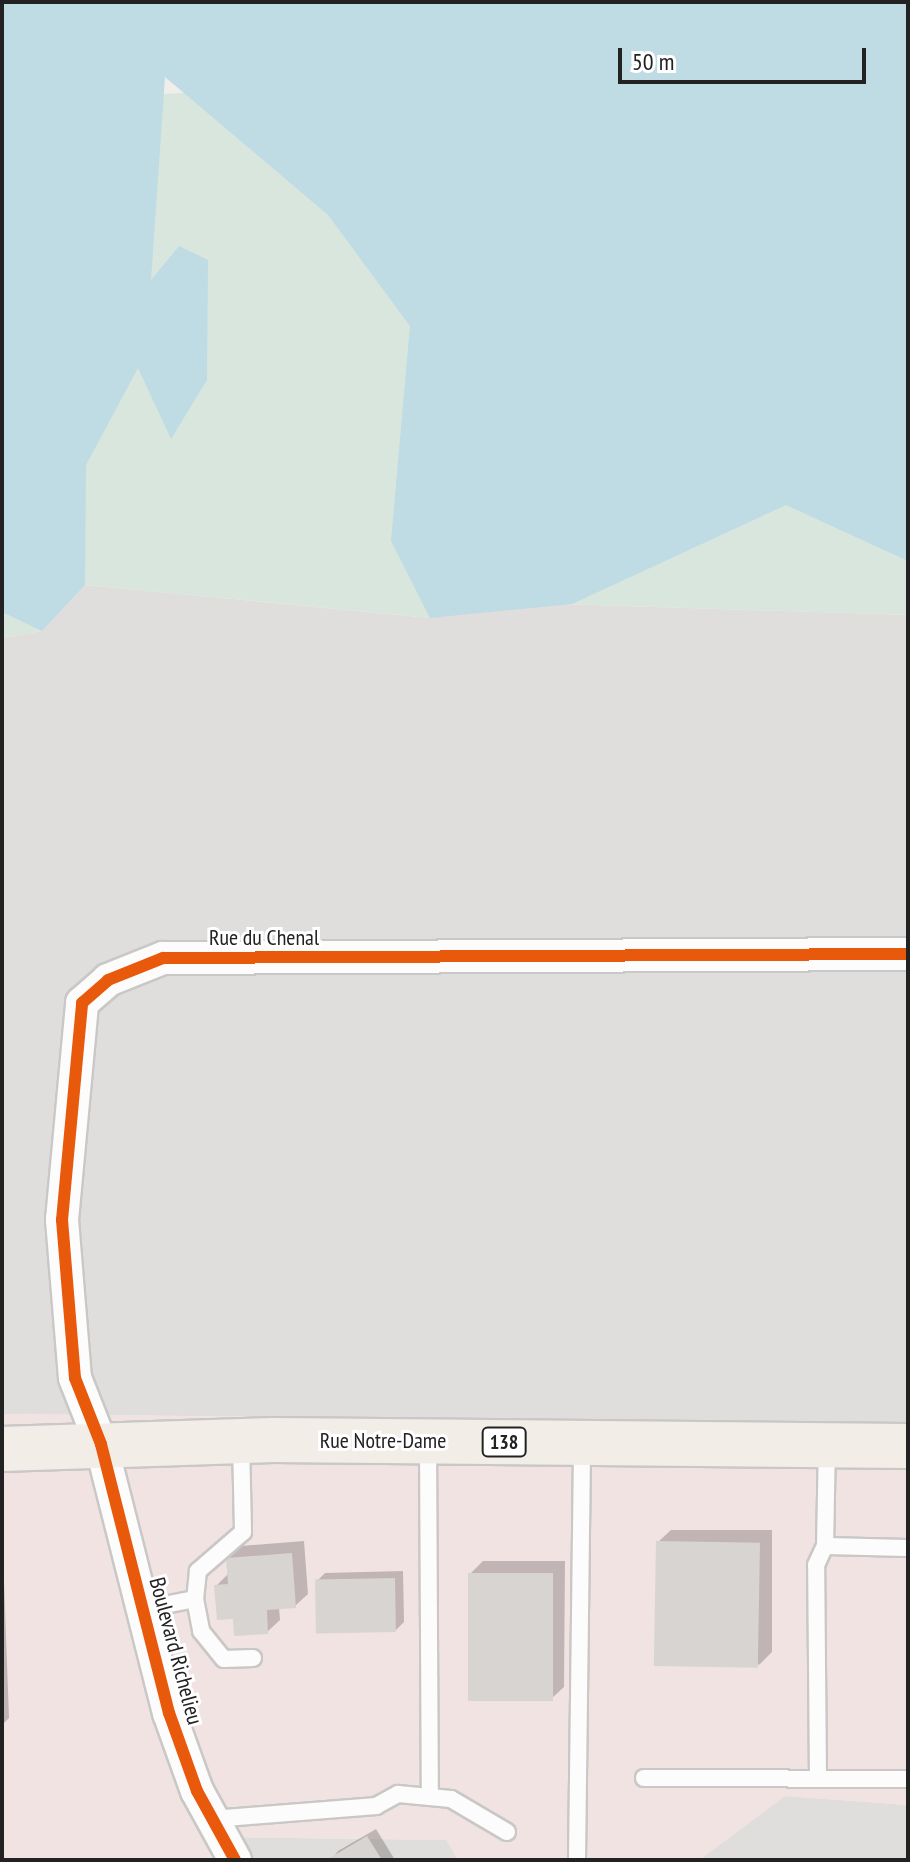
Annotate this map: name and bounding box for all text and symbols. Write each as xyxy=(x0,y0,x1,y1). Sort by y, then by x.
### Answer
scale bar xyxy=(622,32,870,82)
text: 50 m xyxy=(632,46,674,77)
street label: Rue du Chenal xyxy=(209,925,319,951)
road number: 138 xyxy=(480,1426,528,1458)
street label: Rue Notre-Dame xyxy=(320,1428,446,1454)
street label: Boulevard Richelieu xyxy=(144,1575,208,1727)

